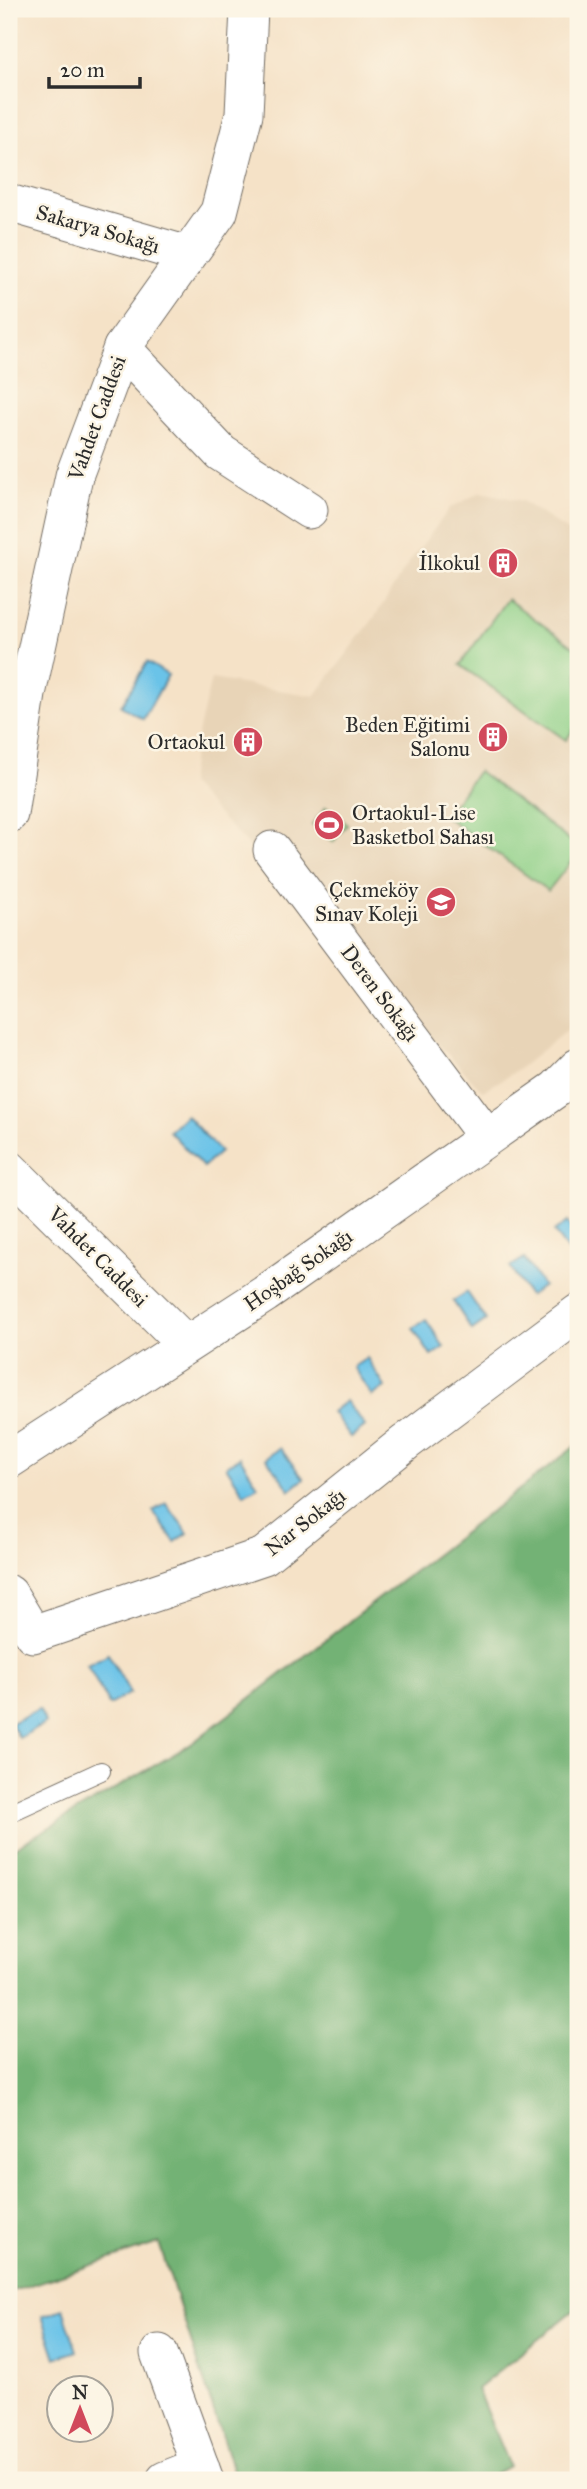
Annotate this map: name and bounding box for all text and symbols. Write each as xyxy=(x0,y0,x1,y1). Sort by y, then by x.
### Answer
scale bar xyxy=(49,46,140,90)
text: 20 m xyxy=(60,57,105,83)
street label: Sakarya Sokağı xyxy=(33,199,163,259)
street label: Vahdet Caddesi xyxy=(62,352,132,485)
building icon: İlkokul xyxy=(486,546,520,580)
place label: İlkokul xyxy=(419,550,480,576)
place label: Beden Eğitimi Salonu xyxy=(345,712,470,762)
building icon: Beden Eğitimi Salonu xyxy=(476,720,510,754)
building icon: Ortaokul xyxy=(231,725,265,759)
place label: Ortaokul xyxy=(148,729,225,755)
place label: Ortaokul-Lise Basketbol Sahası xyxy=(352,800,494,850)
sports icon: Ortaokul-Lise Basketbol Sahası xyxy=(312,808,346,842)
place label: Çekmeköy Sınav Koleji xyxy=(315,877,419,927)
school or university icon: Çekmeköy Sınav Koleji xyxy=(424,885,458,919)
street label: Deren Sokağı xyxy=(335,939,425,1047)
street label: Vahdet Caddesi xyxy=(42,1201,154,1313)
street label: Hoşbağ Sokağı xyxy=(239,1223,357,1317)
street label: Nar Sokağı xyxy=(259,1482,351,1562)
north arrow xyxy=(46,2374,116,2444)
text: N xyxy=(72,2381,88,2404)

